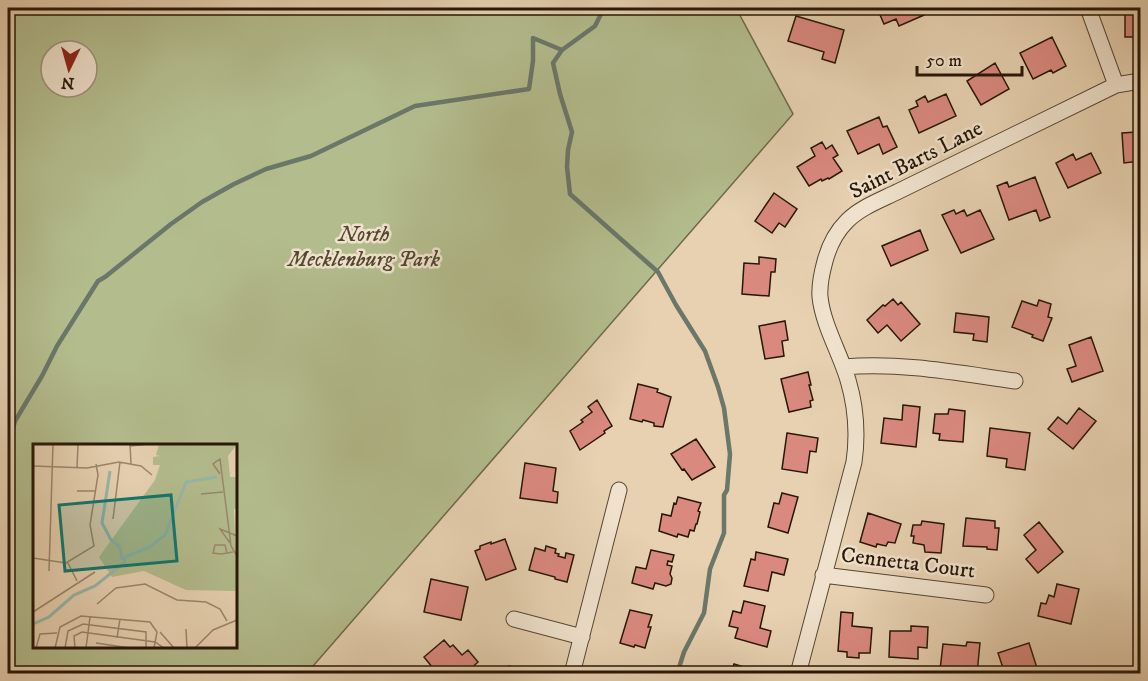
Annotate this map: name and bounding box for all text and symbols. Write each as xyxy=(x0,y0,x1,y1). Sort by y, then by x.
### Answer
north arrow xyxy=(39,39,99,99)
scale bar xyxy=(917,39,1022,77)
text: 50 m xyxy=(926,50,962,72)
text: N xyxy=(60,72,75,93)
street label: Saint Barts Lane xyxy=(845,115,987,205)
park label: North Mecklenburg Park xyxy=(286,221,441,273)
inset map xyxy=(33,444,237,648)
street label: Cennetta Court xyxy=(839,541,977,585)

